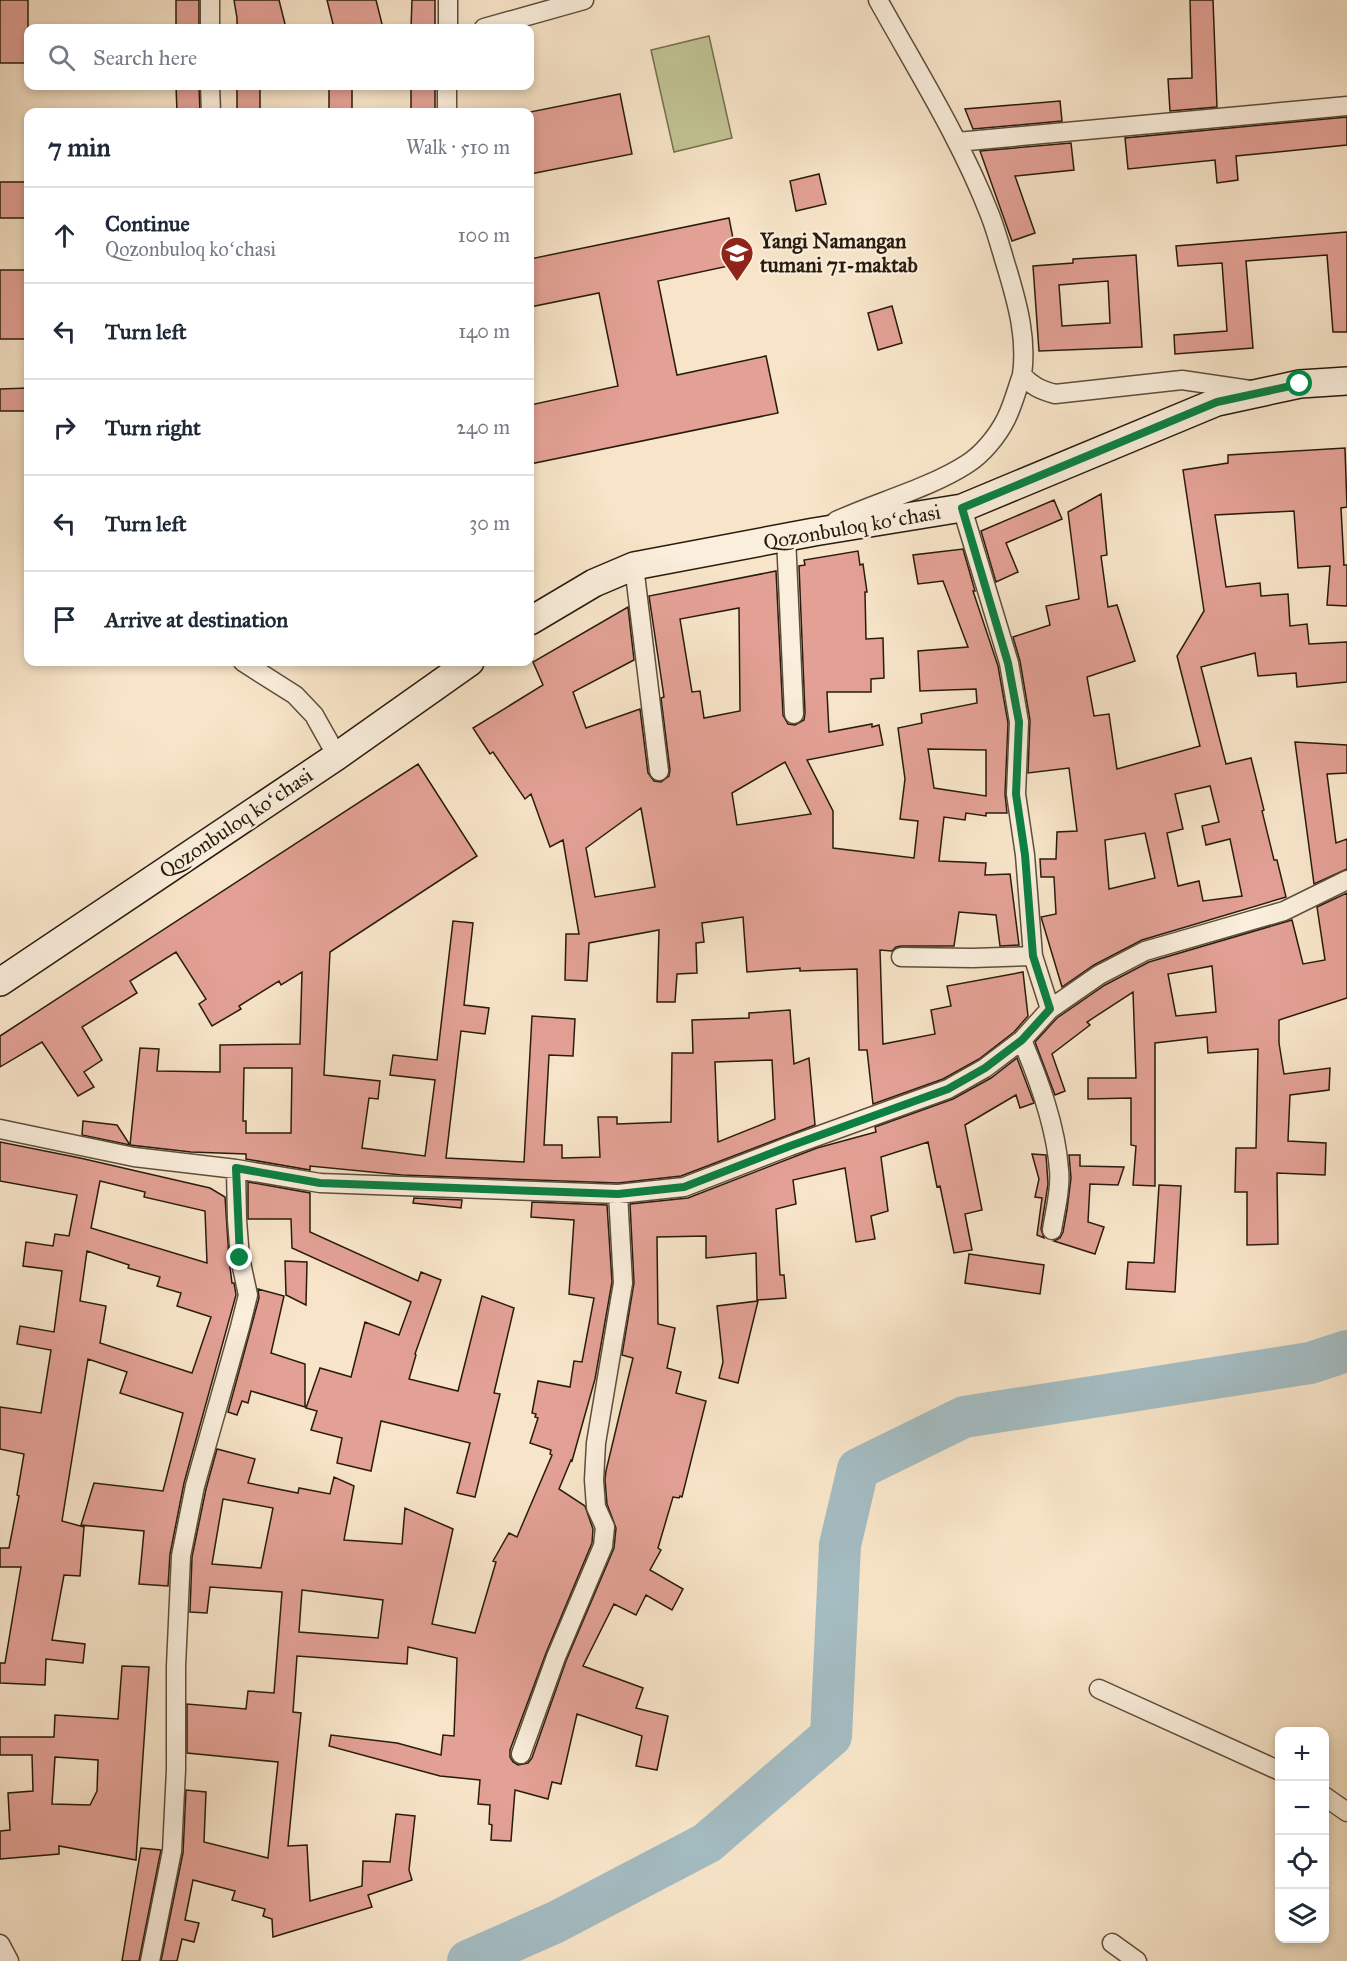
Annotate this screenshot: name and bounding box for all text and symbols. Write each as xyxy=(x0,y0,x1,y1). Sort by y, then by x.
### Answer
search box xyxy=(24,24,534,90)
icon: search xyxy=(45,41,78,74)
text: Search here xyxy=(93,44,197,71)
text: 7 min xyxy=(48,131,111,163)
text: Walk · 510 m xyxy=(406,135,510,159)
text: Continue xyxy=(105,210,190,237)
icon: ahead xyxy=(48,219,81,252)
text: 100 m xyxy=(458,223,510,247)
place label: Yangi Namangan tumani 71-maktab xyxy=(759,228,918,278)
school or university icon: Yangi Namangan tumani 71-maktab xyxy=(719,235,755,282)
text: Qozonbuloq koʻchasi xyxy=(105,237,276,261)
icon: left xyxy=(48,315,81,348)
text: Turn left xyxy=(105,318,187,345)
text: 140 m xyxy=(458,319,510,343)
route start xyxy=(1286,370,1312,396)
icon: right xyxy=(48,411,81,444)
text: Turn right xyxy=(105,414,201,441)
text: 240 m xyxy=(456,415,510,439)
street label: Qozonbuloq koʻchasi xyxy=(761,499,943,555)
icon: left xyxy=(48,507,81,540)
text: Turn left xyxy=(105,510,187,537)
text: 30 m xyxy=(469,511,510,535)
icon: arrive xyxy=(48,603,81,636)
text: Arrive at destination xyxy=(105,606,288,633)
street label: Qozonbuloq koʻchasi xyxy=(154,762,318,884)
route end xyxy=(226,1244,252,1270)
map controls xyxy=(1275,1727,1329,1943)
button: + xyxy=(1275,1727,1329,1781)
button: − xyxy=(1275,1781,1329,1835)
button: locate xyxy=(1275,1835,1329,1889)
button: layers xyxy=(1275,1889,1329,1943)

